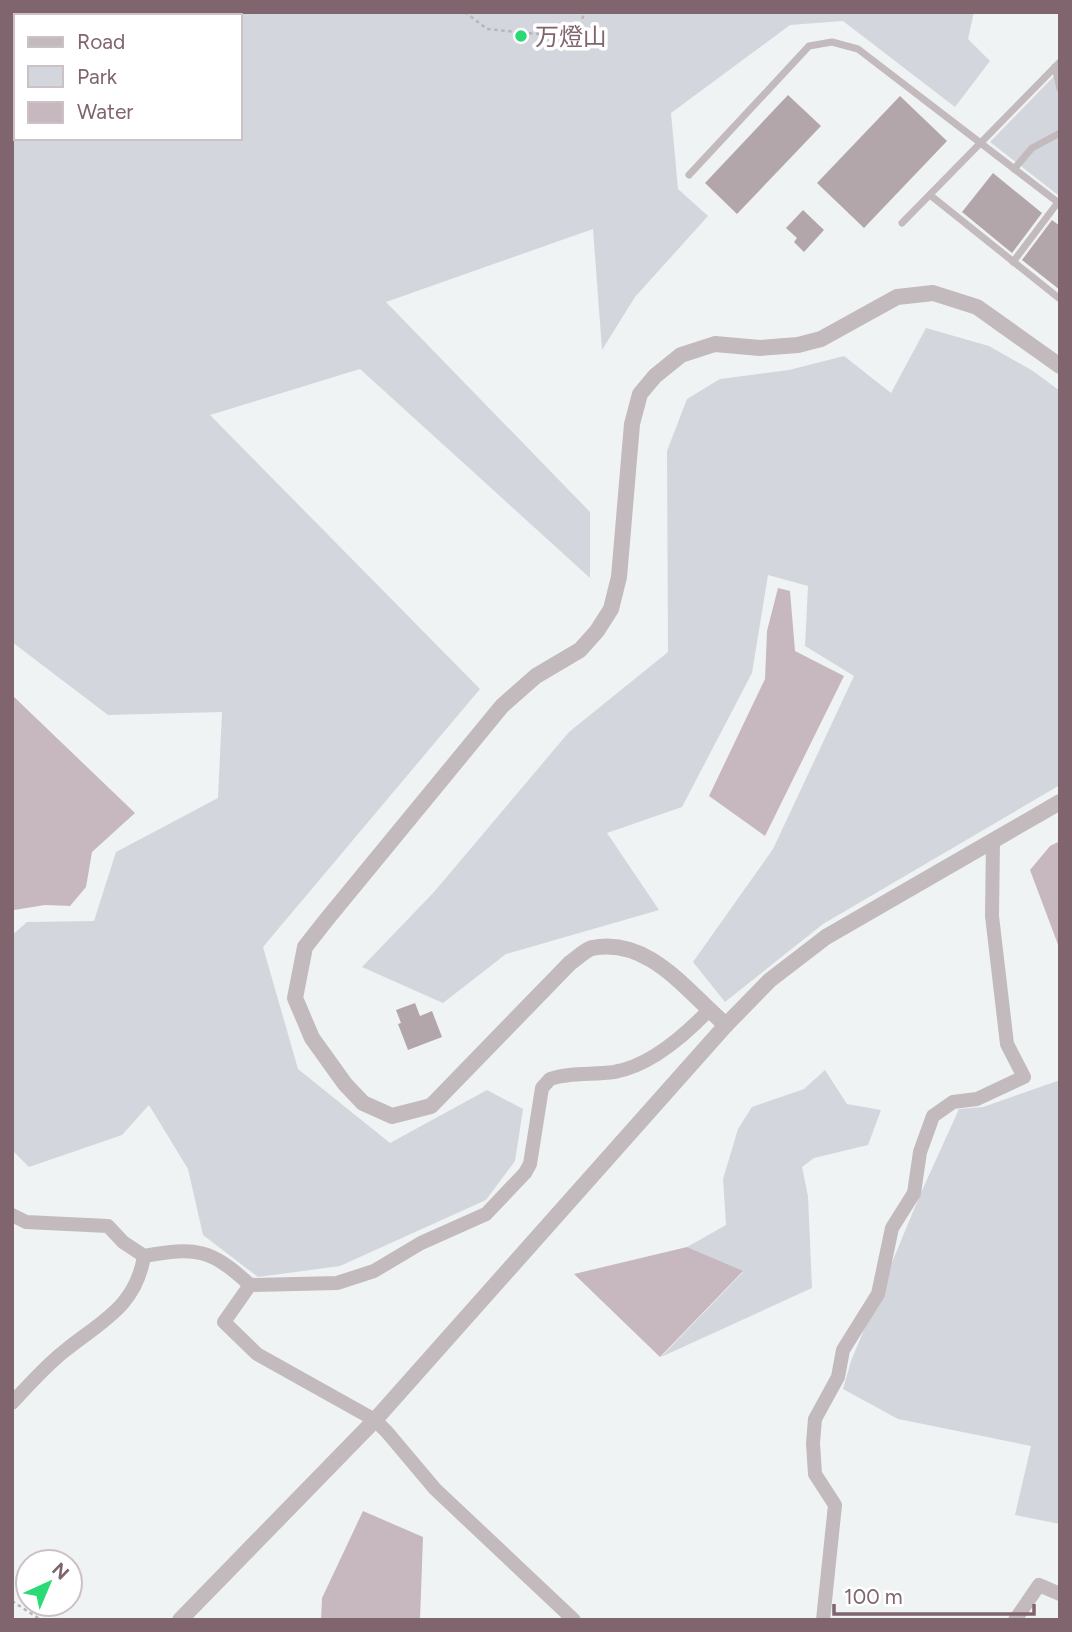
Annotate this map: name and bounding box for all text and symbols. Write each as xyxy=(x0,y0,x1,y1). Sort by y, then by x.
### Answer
legend xyxy=(14,14,242,140)
place label: 万燈山 xyxy=(535,22,607,51)
marker: 万燈山 xyxy=(513,28,529,44)
text: Road xyxy=(77,29,125,54)
text: Park xyxy=(77,64,118,89)
text: Water xyxy=(77,99,133,124)
north arrow xyxy=(14,1548,84,1618)
text: N xyxy=(47,1558,74,1585)
scale bar xyxy=(834,1572,1034,1616)
text: 100 m xyxy=(844,1584,903,1609)

